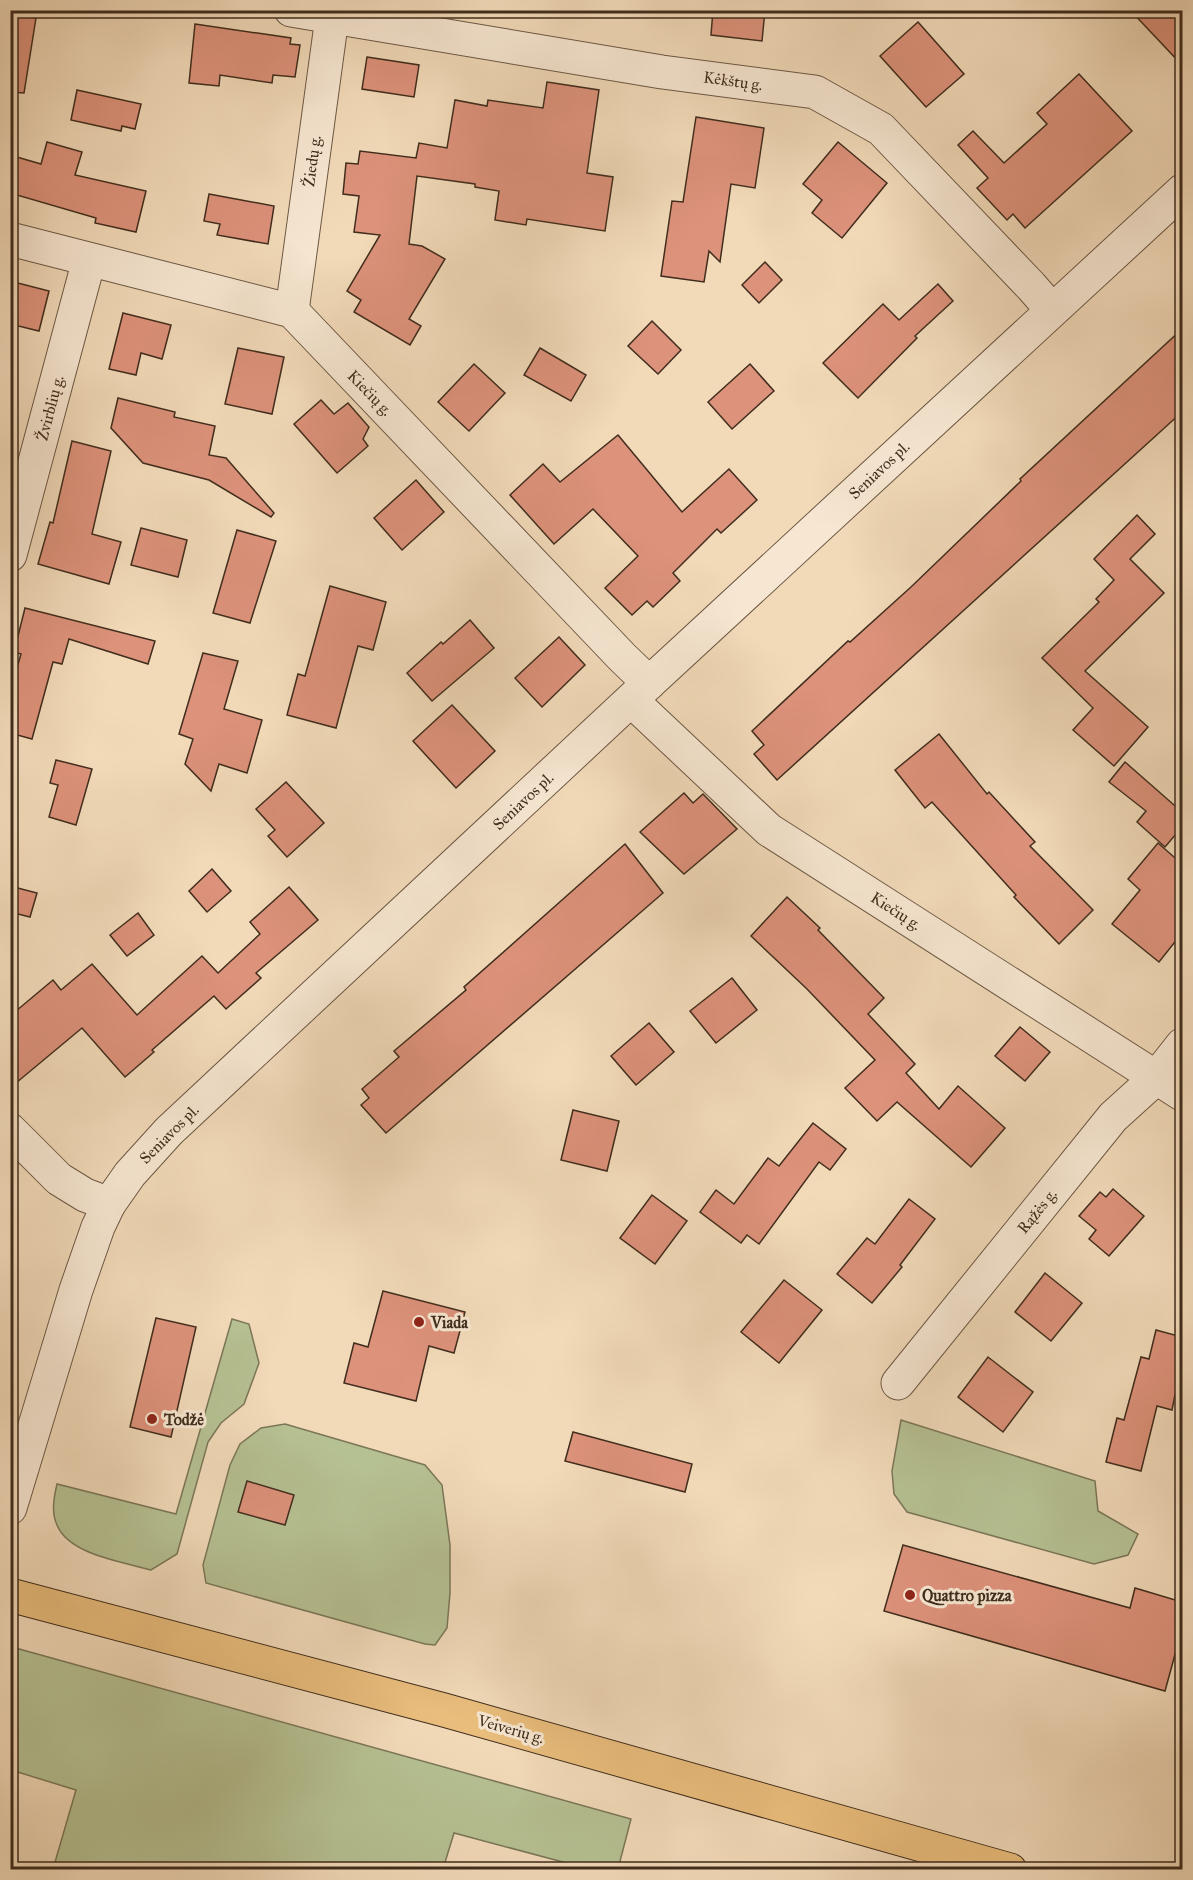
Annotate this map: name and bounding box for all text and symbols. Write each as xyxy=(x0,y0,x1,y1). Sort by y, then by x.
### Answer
street label: Kėkštų g. xyxy=(702,67,764,96)
street label: Žiedų g. xyxy=(297,134,326,188)
street label: Kiečių g. xyxy=(343,366,396,420)
street label: Žvirblių g. xyxy=(30,373,69,443)
street label: Seniavos pl. xyxy=(845,437,913,503)
street label: Seniavos pl. xyxy=(489,768,557,834)
street label: Kiečių g. xyxy=(867,888,925,935)
street label: Seniavos pl. xyxy=(135,1100,203,1168)
street label: Rąžės g. xyxy=(1013,1185,1062,1238)
place label: Viada xyxy=(430,1313,469,1332)
marker: Viada xyxy=(412,1315,426,1329)
place label: Todžė xyxy=(163,1410,204,1429)
marker: Todžė xyxy=(145,1412,159,1426)
place label: Quattro pizza xyxy=(922,1586,1013,1606)
marker: Quattro pizza xyxy=(903,1588,917,1602)
street label: Veiverių g. xyxy=(474,1710,546,1748)

